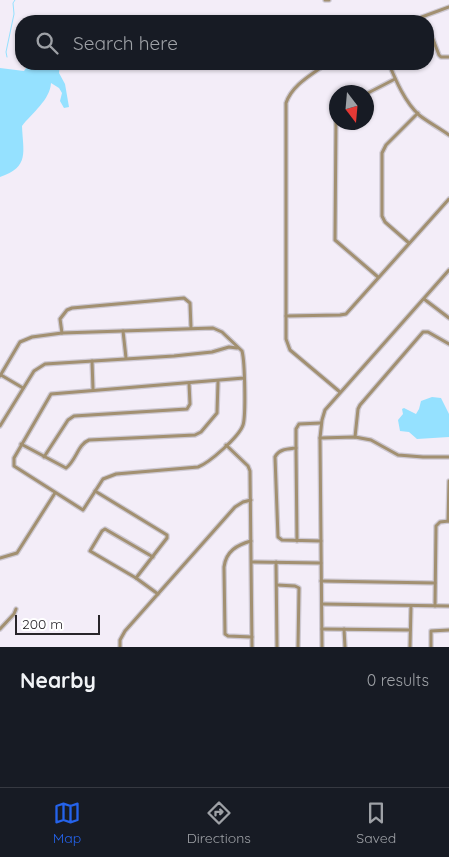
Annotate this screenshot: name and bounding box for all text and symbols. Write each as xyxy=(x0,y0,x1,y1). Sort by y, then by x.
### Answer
search box xyxy=(15,15,434,70)
icon: search xyxy=(33,29,61,57)
text: Search here xyxy=(73,31,178,55)
north arrow xyxy=(329,85,374,130)
scale bar xyxy=(15,612,100,635)
text: 200 m xyxy=(22,615,63,633)
text: Nearby xyxy=(20,667,96,693)
text: 0 results xyxy=(367,670,429,690)
tab: Map xyxy=(53,799,81,847)
tab: Directions xyxy=(187,799,251,847)
tab: Saved xyxy=(356,799,396,847)

